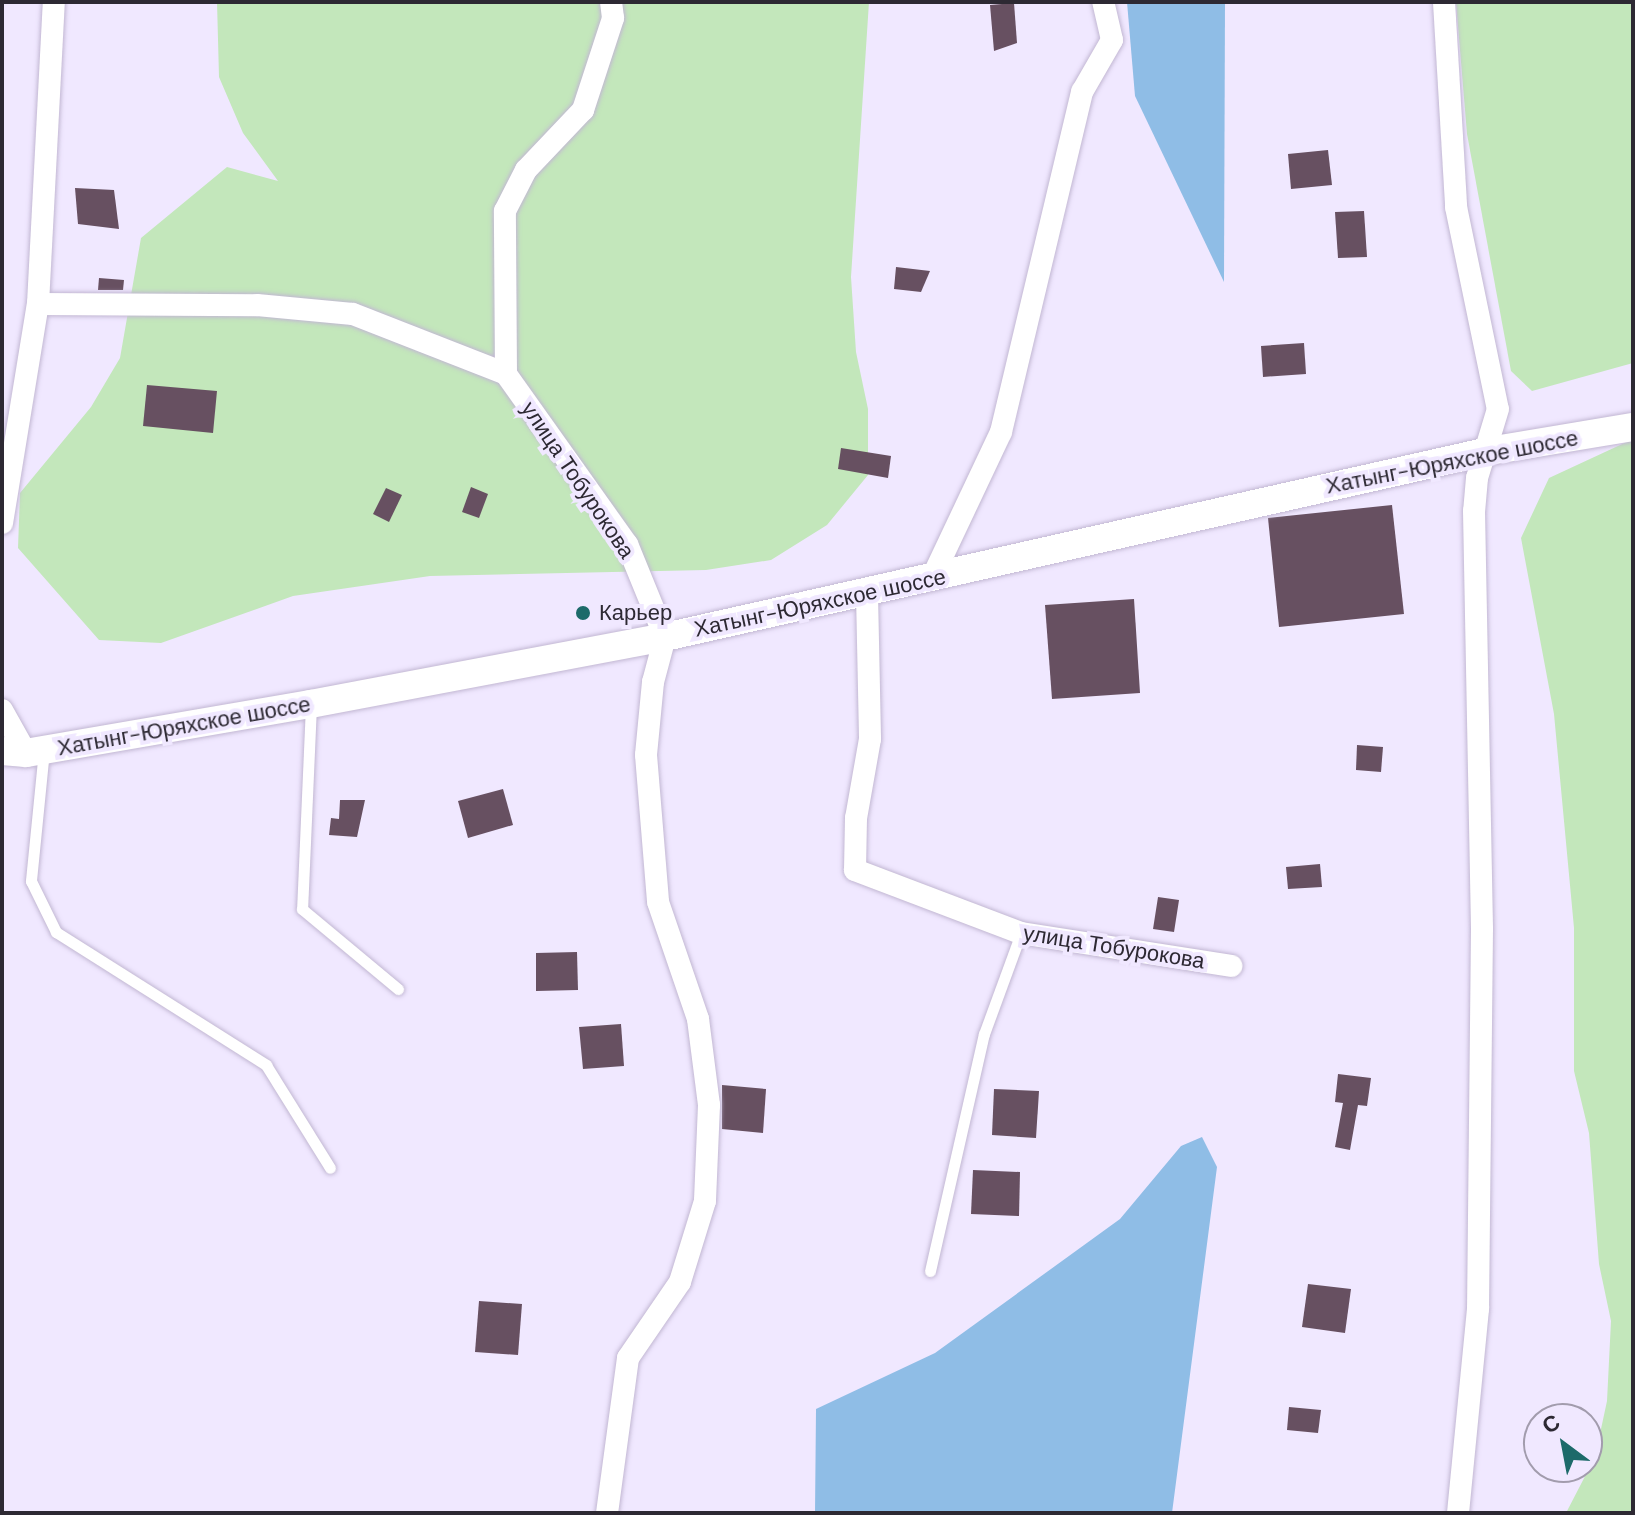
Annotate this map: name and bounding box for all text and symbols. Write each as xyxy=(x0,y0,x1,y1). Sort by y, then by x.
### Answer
street label: улица Тобурокова xyxy=(516,397,640,563)
street label: Хатынг-Юряхское шоссе xyxy=(1324,425,1580,499)
street label: Хатынг-Юряхское шоссе xyxy=(692,563,948,643)
place label: Карьер xyxy=(599,600,672,626)
marker: Карьер xyxy=(574,604,592,622)
street label: Хатынг-Юряхское шоссе xyxy=(55,691,313,761)
street label: улица Тобурокова xyxy=(1021,920,1207,974)
north arrow xyxy=(1523,1403,1603,1483)
text: С xyxy=(1537,1407,1565,1440)

